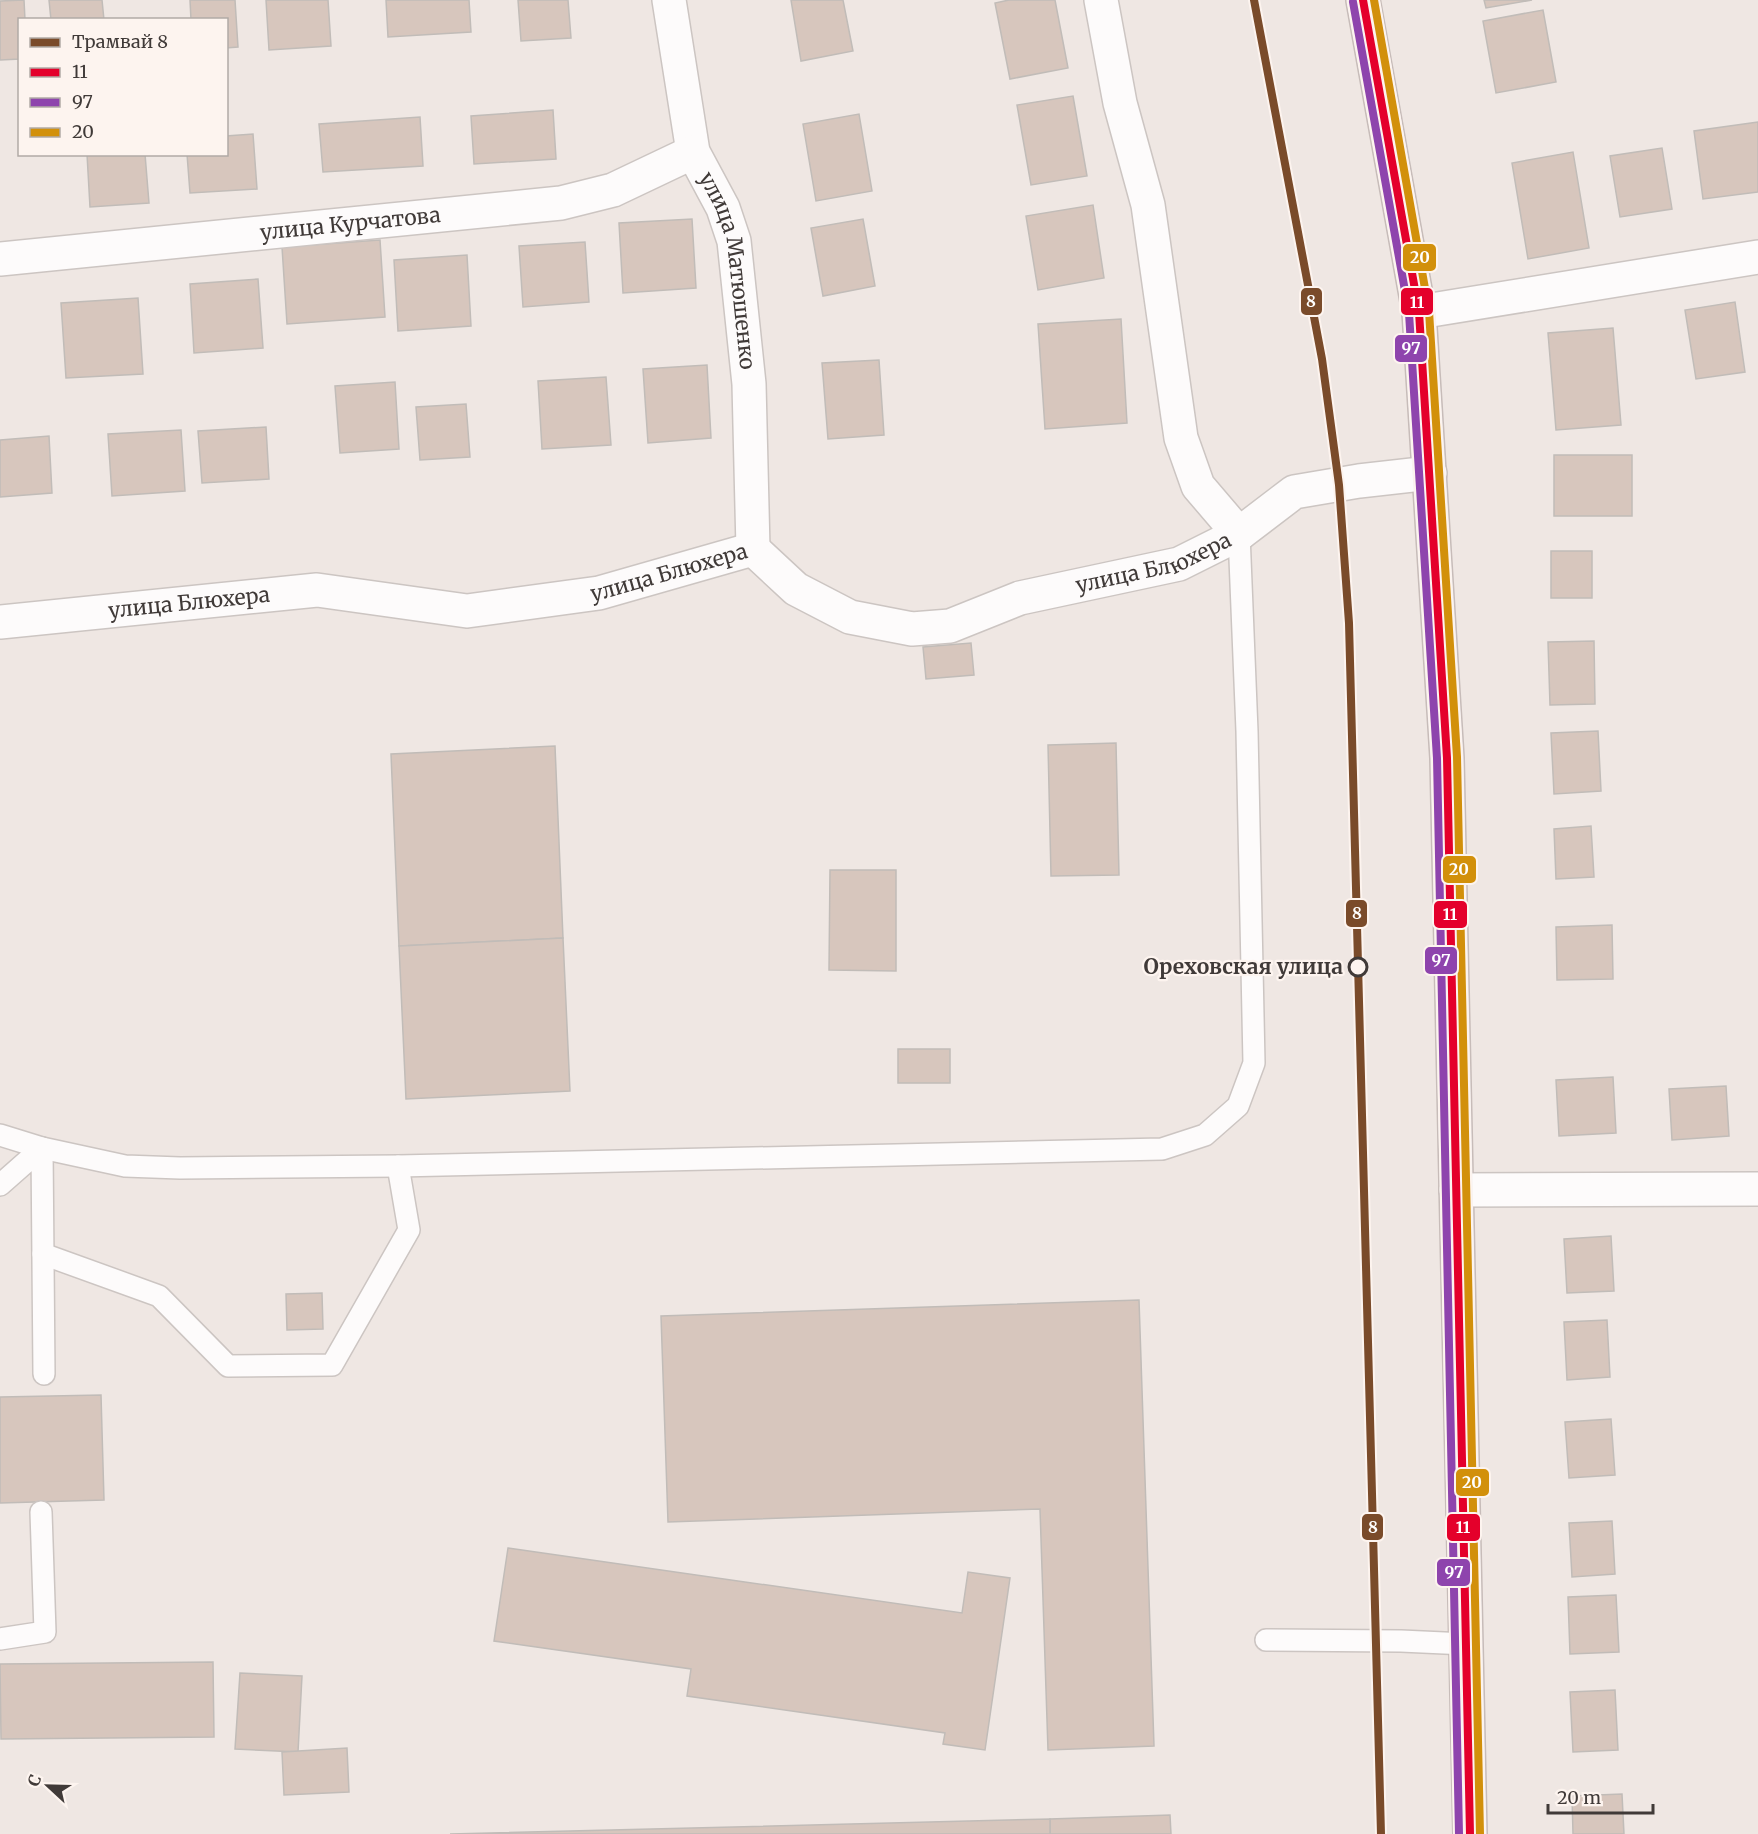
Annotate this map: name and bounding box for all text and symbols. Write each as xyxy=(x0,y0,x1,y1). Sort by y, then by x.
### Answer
legend xyxy=(18,18,228,156)
text: Трамвай 8 xyxy=(72,30,168,53)
text: 11 xyxy=(72,60,88,83)
text: 97 xyxy=(72,90,93,113)
text: 20 xyxy=(72,120,94,143)
street label: улица Матюшенко xyxy=(693,167,761,371)
street label: улица Курчатова xyxy=(259,201,442,246)
line badge: 20 xyxy=(1402,243,1437,272)
text: 20 xyxy=(1410,247,1430,267)
line badge: 8 xyxy=(1300,287,1323,316)
line badge: 11 xyxy=(1400,287,1434,316)
text: 8 xyxy=(1306,291,1316,311)
text: 11 xyxy=(1410,292,1425,312)
line badge: 97 xyxy=(1394,334,1428,363)
text: 97 xyxy=(1401,338,1421,358)
street label: улица Блюхера xyxy=(1073,526,1236,599)
street label: улица Блюхера xyxy=(589,537,750,607)
street label: улица Блюхера xyxy=(107,581,271,624)
line badge: 20 xyxy=(1442,855,1477,884)
text: 20 xyxy=(1449,859,1469,879)
line badge: 8 xyxy=(1345,899,1368,928)
line badge: 11 xyxy=(1433,900,1468,929)
text: 8 xyxy=(1352,903,1362,923)
text: 11 xyxy=(1443,904,1458,924)
line badge: 97 xyxy=(1424,946,1458,975)
text: 97 xyxy=(1431,950,1451,970)
place label: Ореховская улица xyxy=(1144,953,1343,980)
marker: Ореховская улица xyxy=(1348,957,1368,977)
line badge: 20 xyxy=(1455,1468,1490,1497)
text: 20 xyxy=(1462,1472,1482,1492)
line badge: 8 xyxy=(1361,1513,1384,1541)
line badge: 11 xyxy=(1446,1513,1481,1542)
text: 8 xyxy=(1368,1517,1378,1537)
text: 11 xyxy=(1456,1517,1471,1537)
line badge: 97 xyxy=(1436,1558,1471,1587)
text: 97 xyxy=(1444,1562,1464,1582)
north arrow xyxy=(18,1756,78,1816)
text: С xyxy=(23,1772,45,1789)
scale bar xyxy=(1548,1777,1653,1815)
text: 20 m xyxy=(1557,1786,1601,1809)

